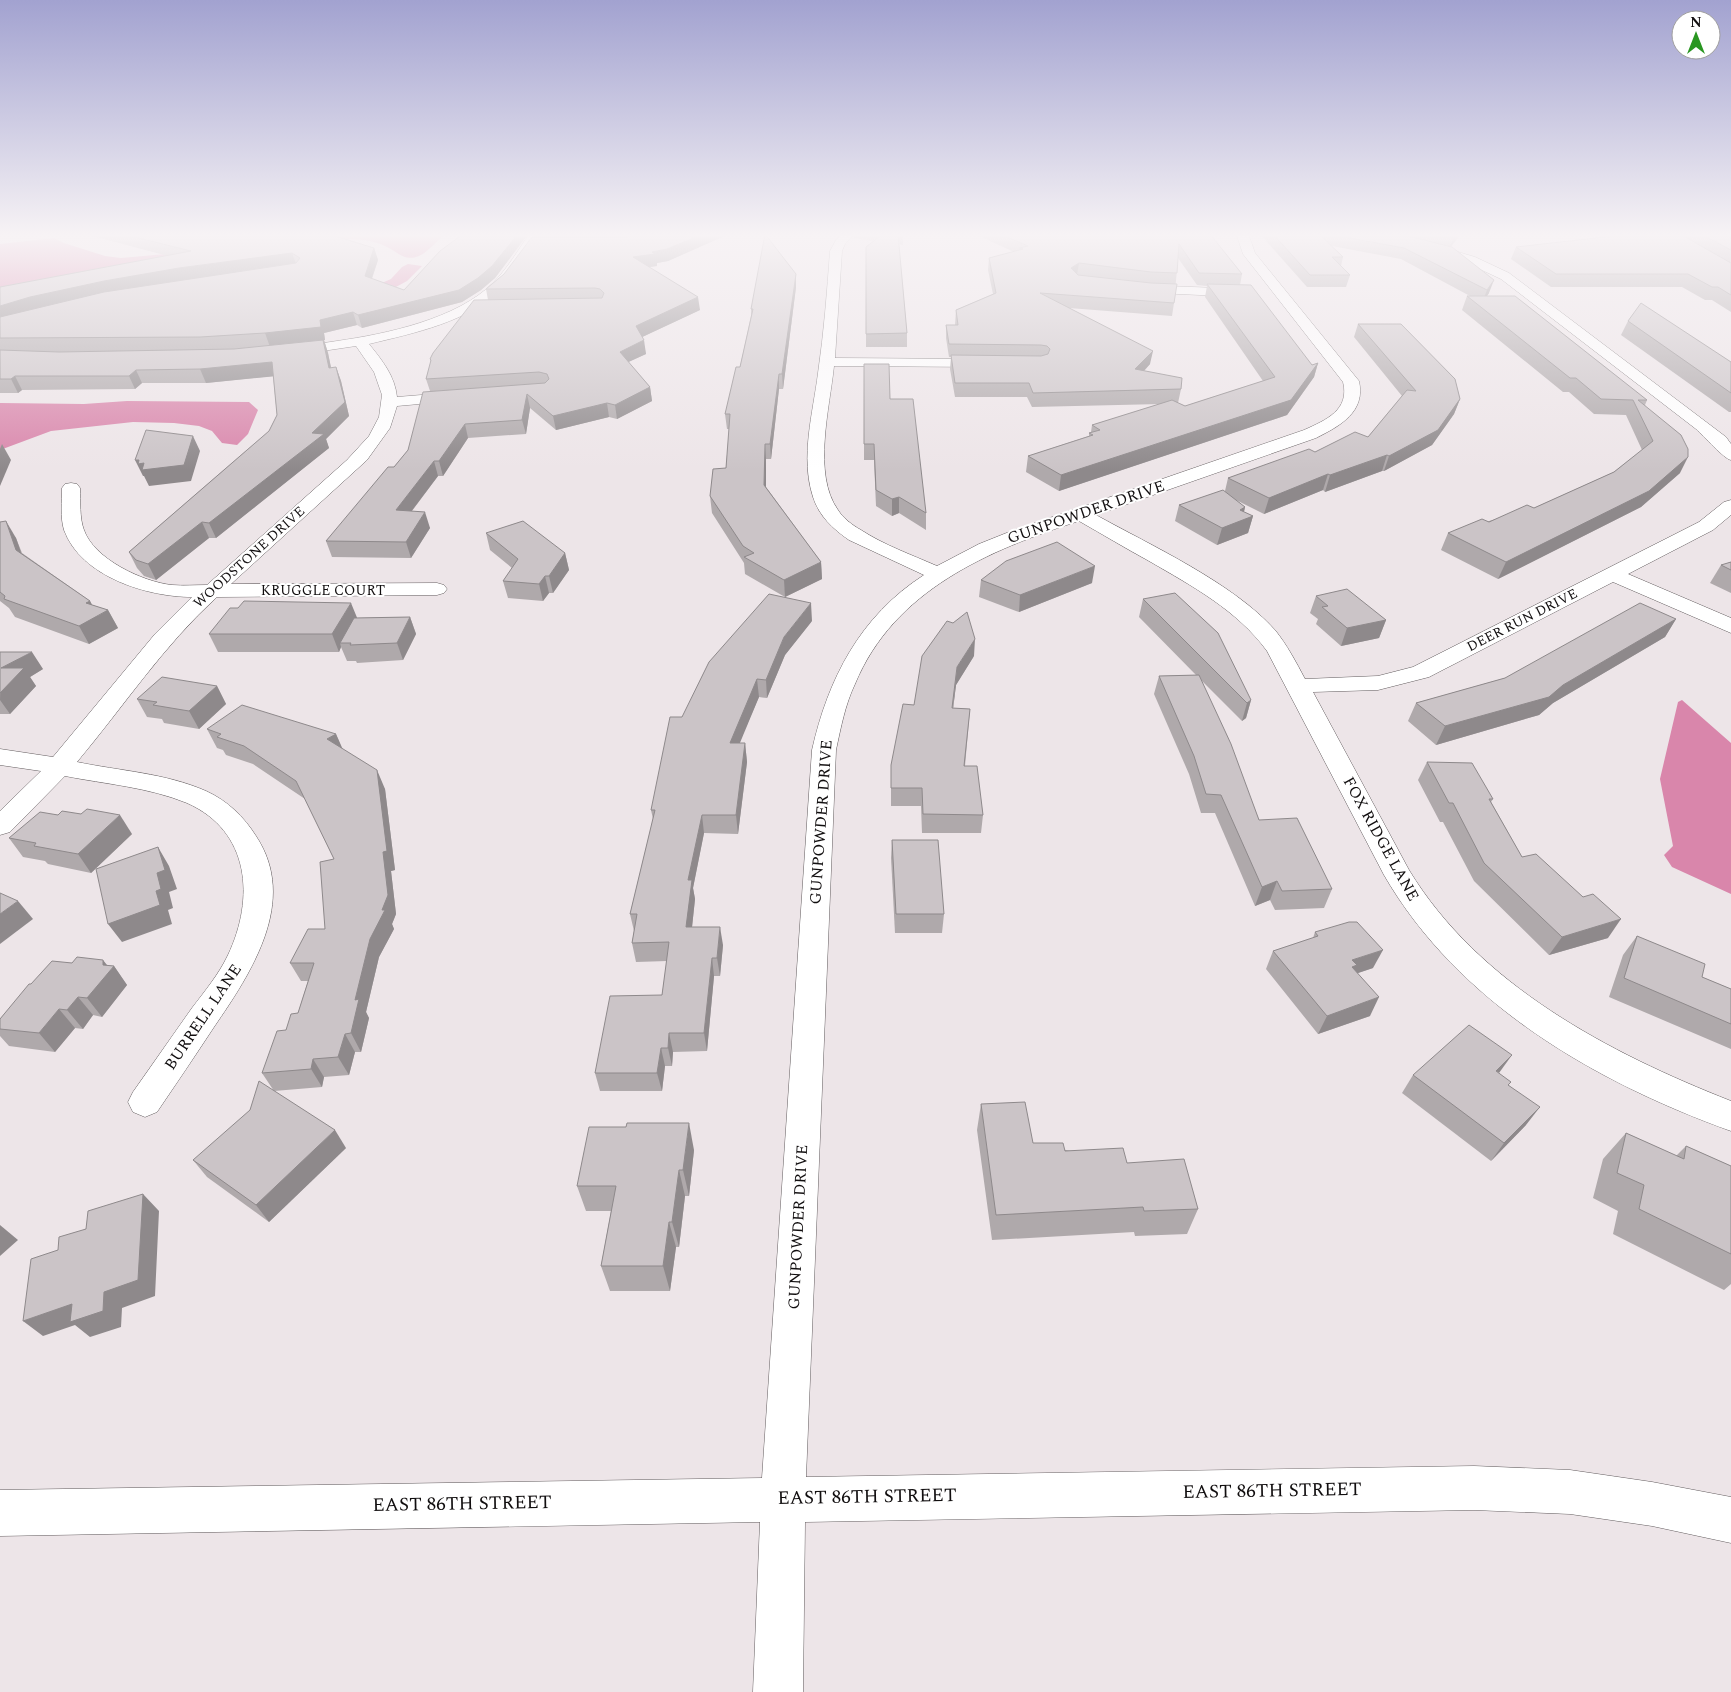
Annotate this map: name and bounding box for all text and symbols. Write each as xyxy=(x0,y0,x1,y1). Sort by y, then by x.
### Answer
north arrow xyxy=(1671,10,1721,60)
text: N xyxy=(1690,12,1702,33)
street label: GUNPOWDER DRIVE xyxy=(1004,474,1168,550)
street label: WOODSTONE DRIVE xyxy=(188,501,310,613)
street label: KRUGGLE COURT xyxy=(261,580,385,601)
street label: DEER RUN DRIVE xyxy=(1463,583,1581,657)
street label: GUNPOWDER DRIVE xyxy=(803,739,839,905)
street label: FOX RIDGE LANE xyxy=(1337,772,1425,906)
street label: BURRELL LANE xyxy=(158,959,248,1075)
street label: GUNPOWDER DRIVE xyxy=(782,1144,814,1310)
street label: EAST 86TH STREET xyxy=(1182,1475,1362,1507)
street label: EAST 86TH STREET xyxy=(777,1481,957,1513)
street label: EAST 86TH STREET xyxy=(372,1488,552,1520)

